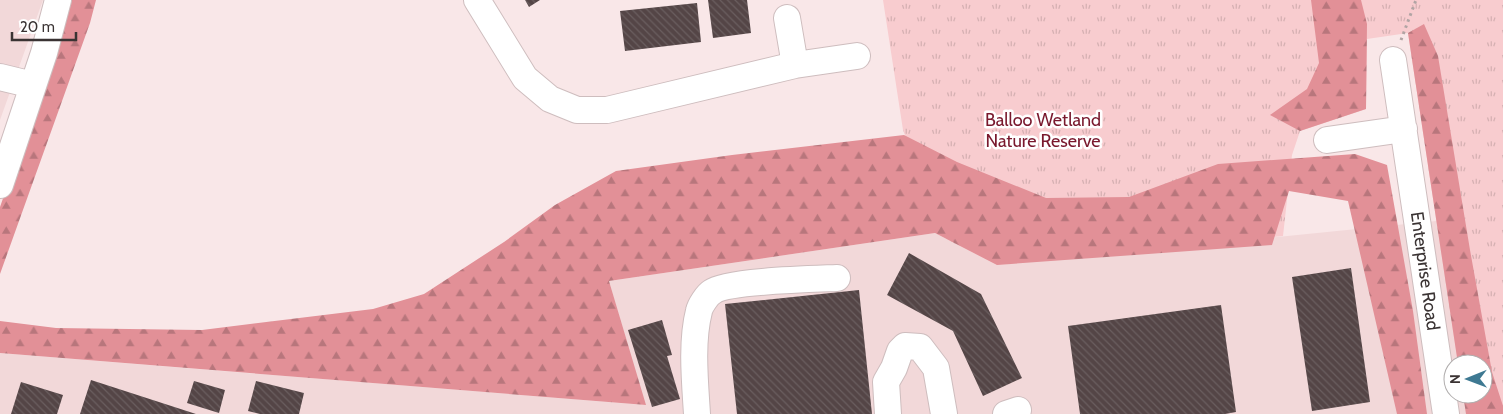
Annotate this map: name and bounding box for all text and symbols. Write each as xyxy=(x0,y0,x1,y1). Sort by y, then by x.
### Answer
scale bar xyxy=(12,10,76,42)
text: 20 m xyxy=(20,18,55,36)
park label: Balloo Wetland Nature Reserve xyxy=(985,109,1101,152)
street label: Enterprise Road xyxy=(1406,210,1444,332)
north arrow xyxy=(1443,354,1493,404)
text: N xyxy=(1446,374,1464,384)

